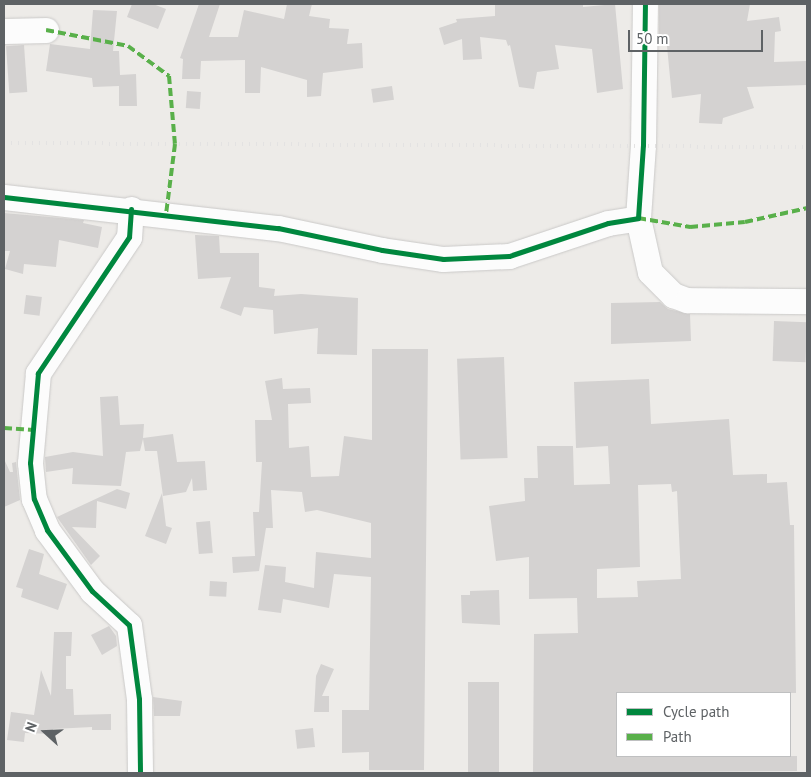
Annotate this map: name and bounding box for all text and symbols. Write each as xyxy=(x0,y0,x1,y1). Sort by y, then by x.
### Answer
scale bar xyxy=(631,20,766,52)
text: 50 m xyxy=(636,29,669,48)
legend xyxy=(616,692,791,757)
text: Cycle path xyxy=(663,702,729,721)
north arrow xyxy=(20,707,70,757)
text: N xyxy=(21,719,41,734)
text: Path xyxy=(663,727,692,746)

